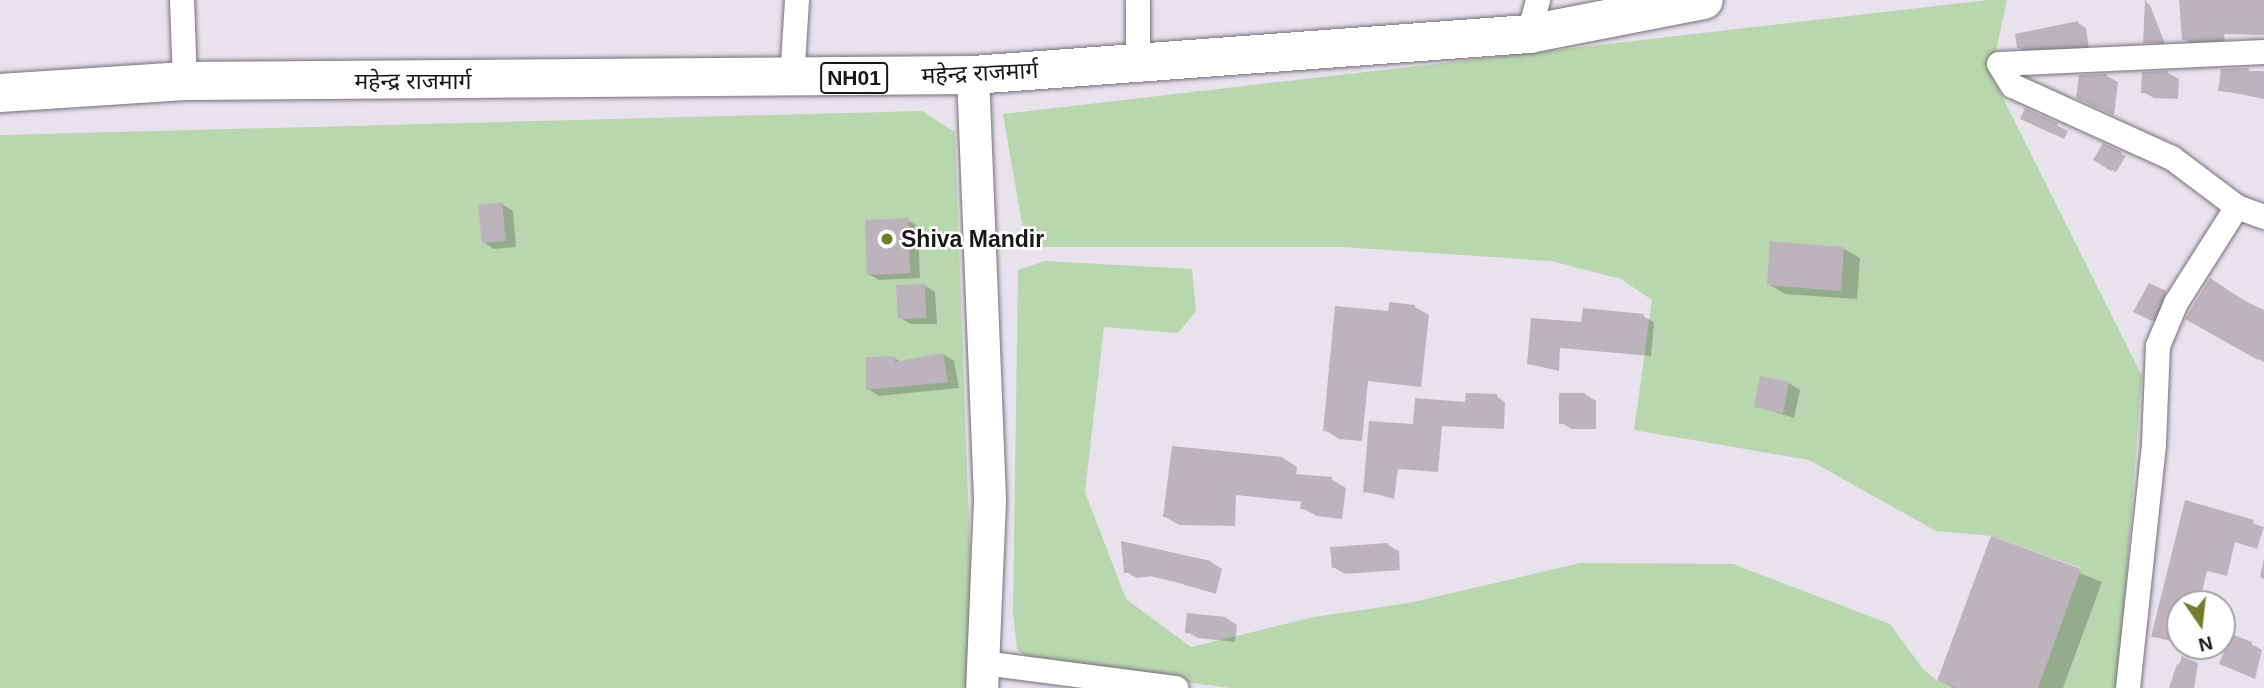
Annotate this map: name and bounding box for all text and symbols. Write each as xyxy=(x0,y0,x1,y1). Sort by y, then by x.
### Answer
street label: महेन्द्र राजमार्ग xyxy=(921,56,1039,90)
road number: NH01 xyxy=(819,60,889,96)
street label: महेन्द्र राजमार्ग xyxy=(355,67,471,95)
place label: Shiva Mandir xyxy=(901,225,1044,253)
marker: Shiva Mandir xyxy=(879,231,895,247)
north arrow xyxy=(2166,590,2236,660)
text: N xyxy=(2197,632,2215,656)

